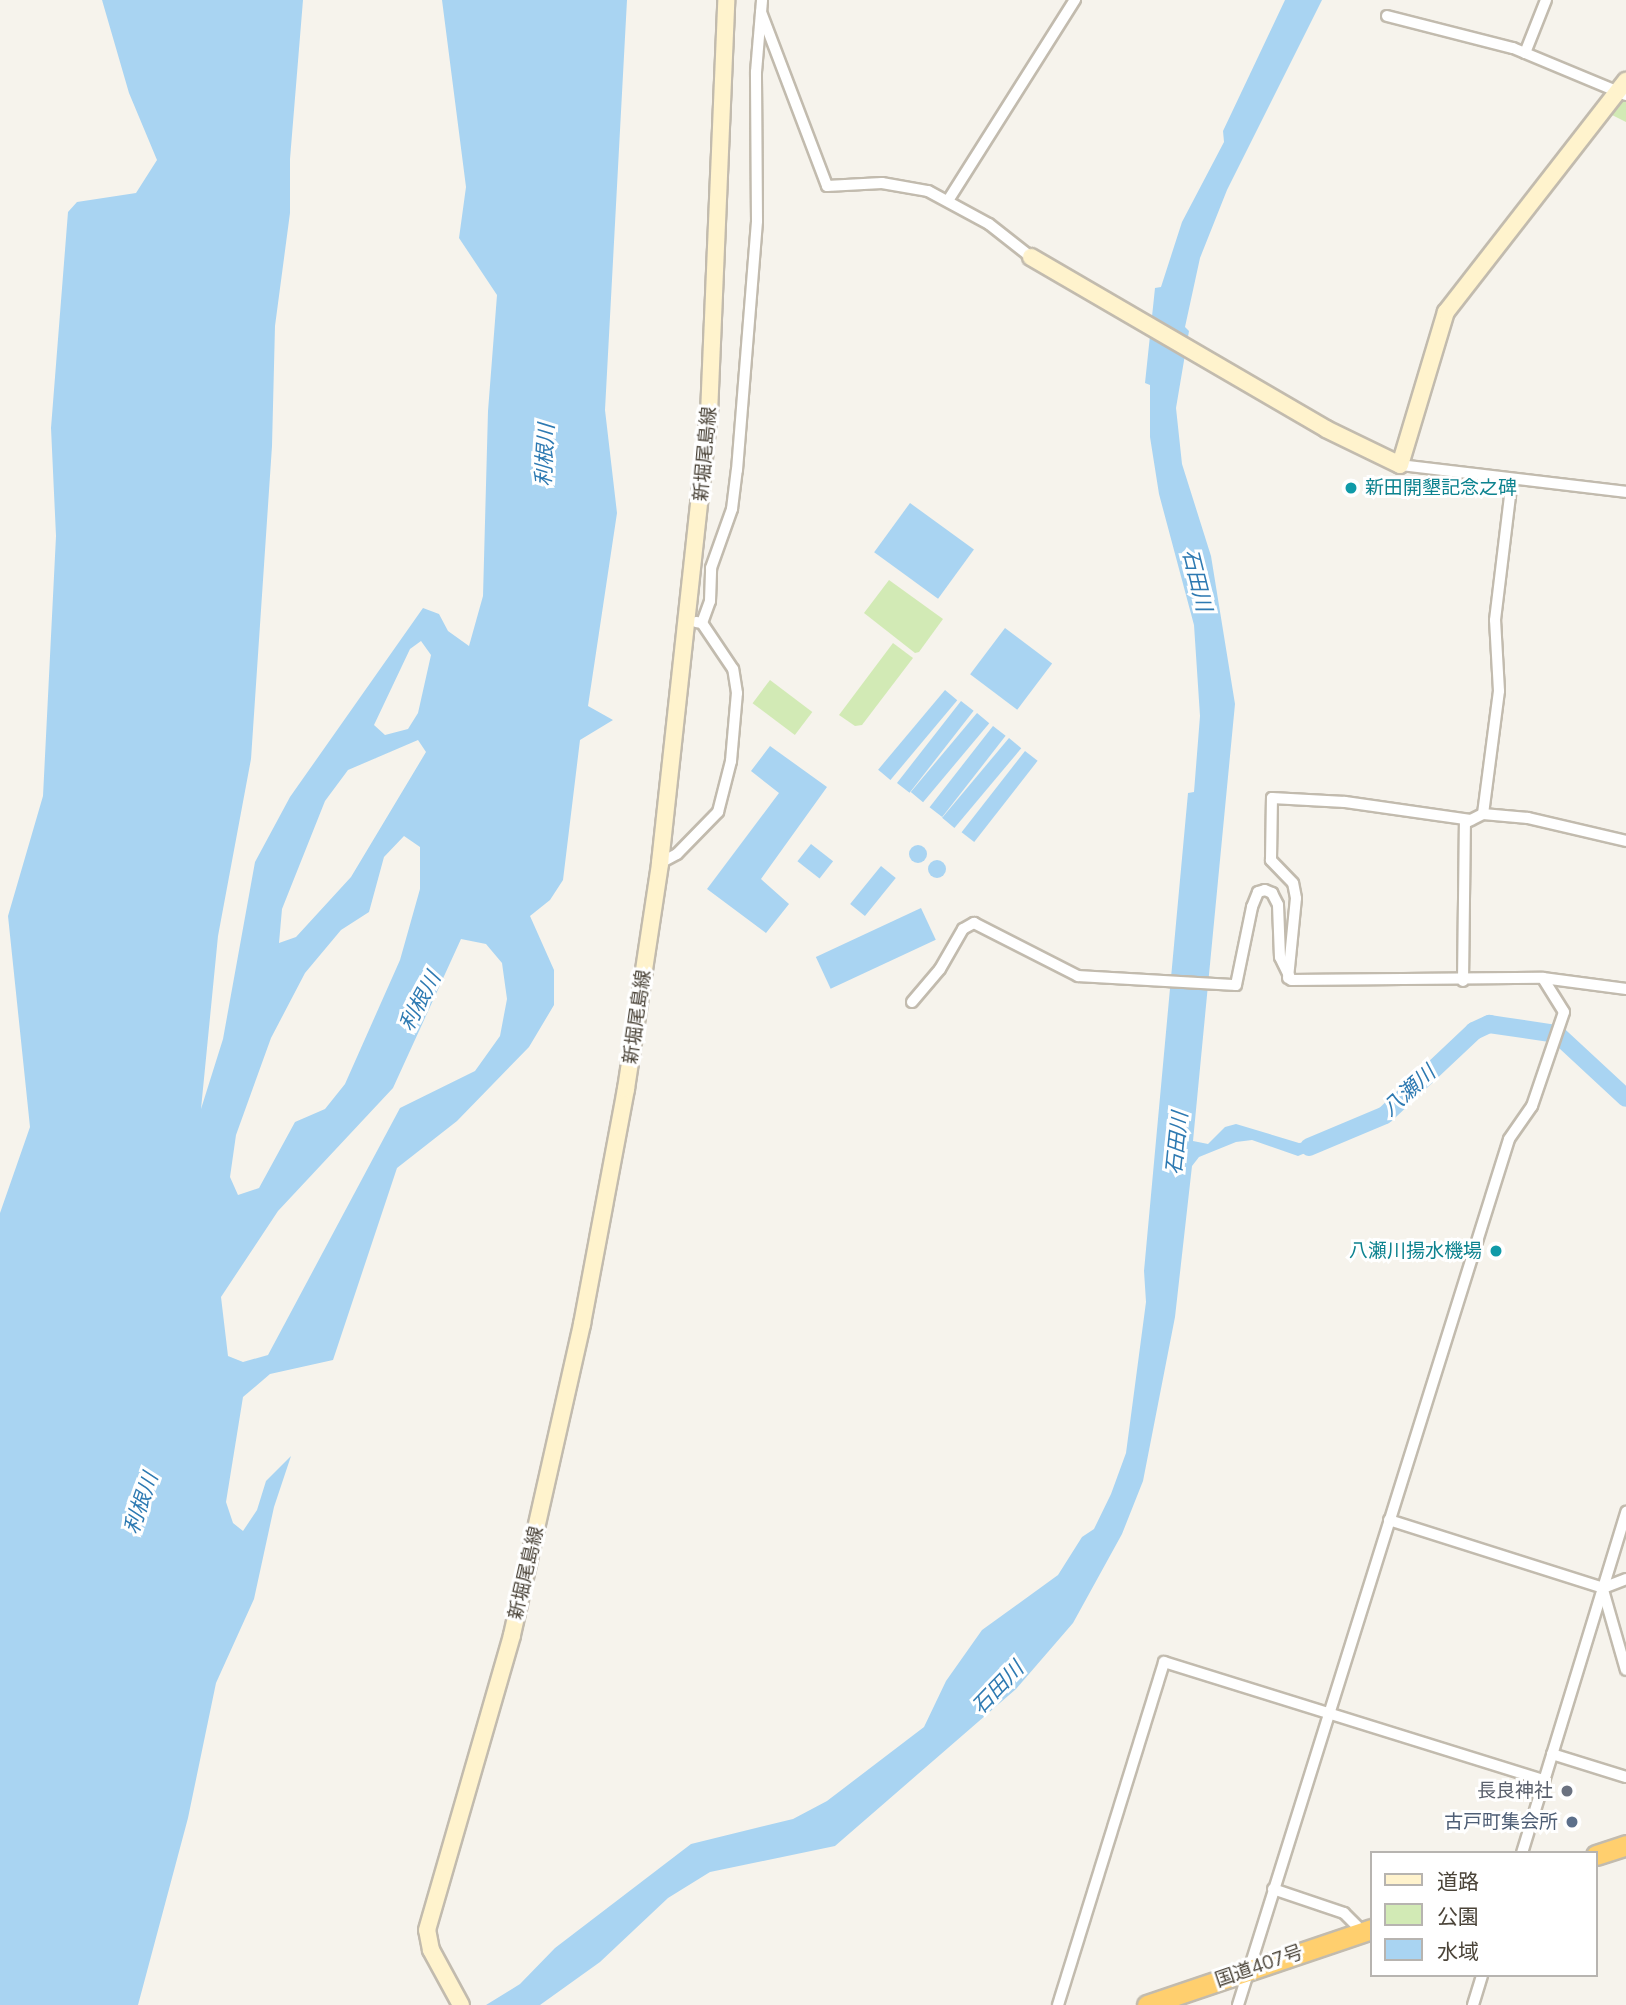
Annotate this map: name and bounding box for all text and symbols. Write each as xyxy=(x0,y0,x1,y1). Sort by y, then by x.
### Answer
street label: 新堀尾島線 xyxy=(690,406,720,502)
water label: 利根川 xyxy=(530,423,558,487)
place label: 新田開墾記念之碑 xyxy=(1365,477,1517,499)
marker: 新田開墾記念之碑 xyxy=(1343,480,1359,496)
water label: 石田川 xyxy=(1178,546,1218,614)
water label: 利根川 xyxy=(393,967,445,1035)
street label: 新堀尾島線 xyxy=(619,968,655,1066)
water label: 八瀬川 xyxy=(1376,1060,1440,1120)
water label: 石田川 xyxy=(1160,1110,1192,1176)
place label: 八瀬川揚水機場 xyxy=(1349,1240,1482,1262)
marker: 八瀬川揚水機場 xyxy=(1488,1243,1504,1259)
water label: 利根川 xyxy=(118,1469,162,1537)
street label: 新堀尾島線 xyxy=(504,1524,548,1622)
water label: 石田川 xyxy=(966,1656,1028,1718)
place label: 長良神社 xyxy=(1477,1780,1553,1802)
marker: 長良神社 xyxy=(1559,1783,1575,1799)
place label: 古戸町集会所 xyxy=(1444,1811,1558,1833)
marker: 古戸町集会所 xyxy=(1564,1814,1580,1830)
legend xyxy=(1370,1851,1598,1977)
text: 道路 xyxy=(1437,1868,1479,1894)
text: 公園 xyxy=(1437,1903,1479,1929)
text: 水域 xyxy=(1437,1938,1479,1964)
street label: 国道407号 xyxy=(1212,1940,1306,1992)

